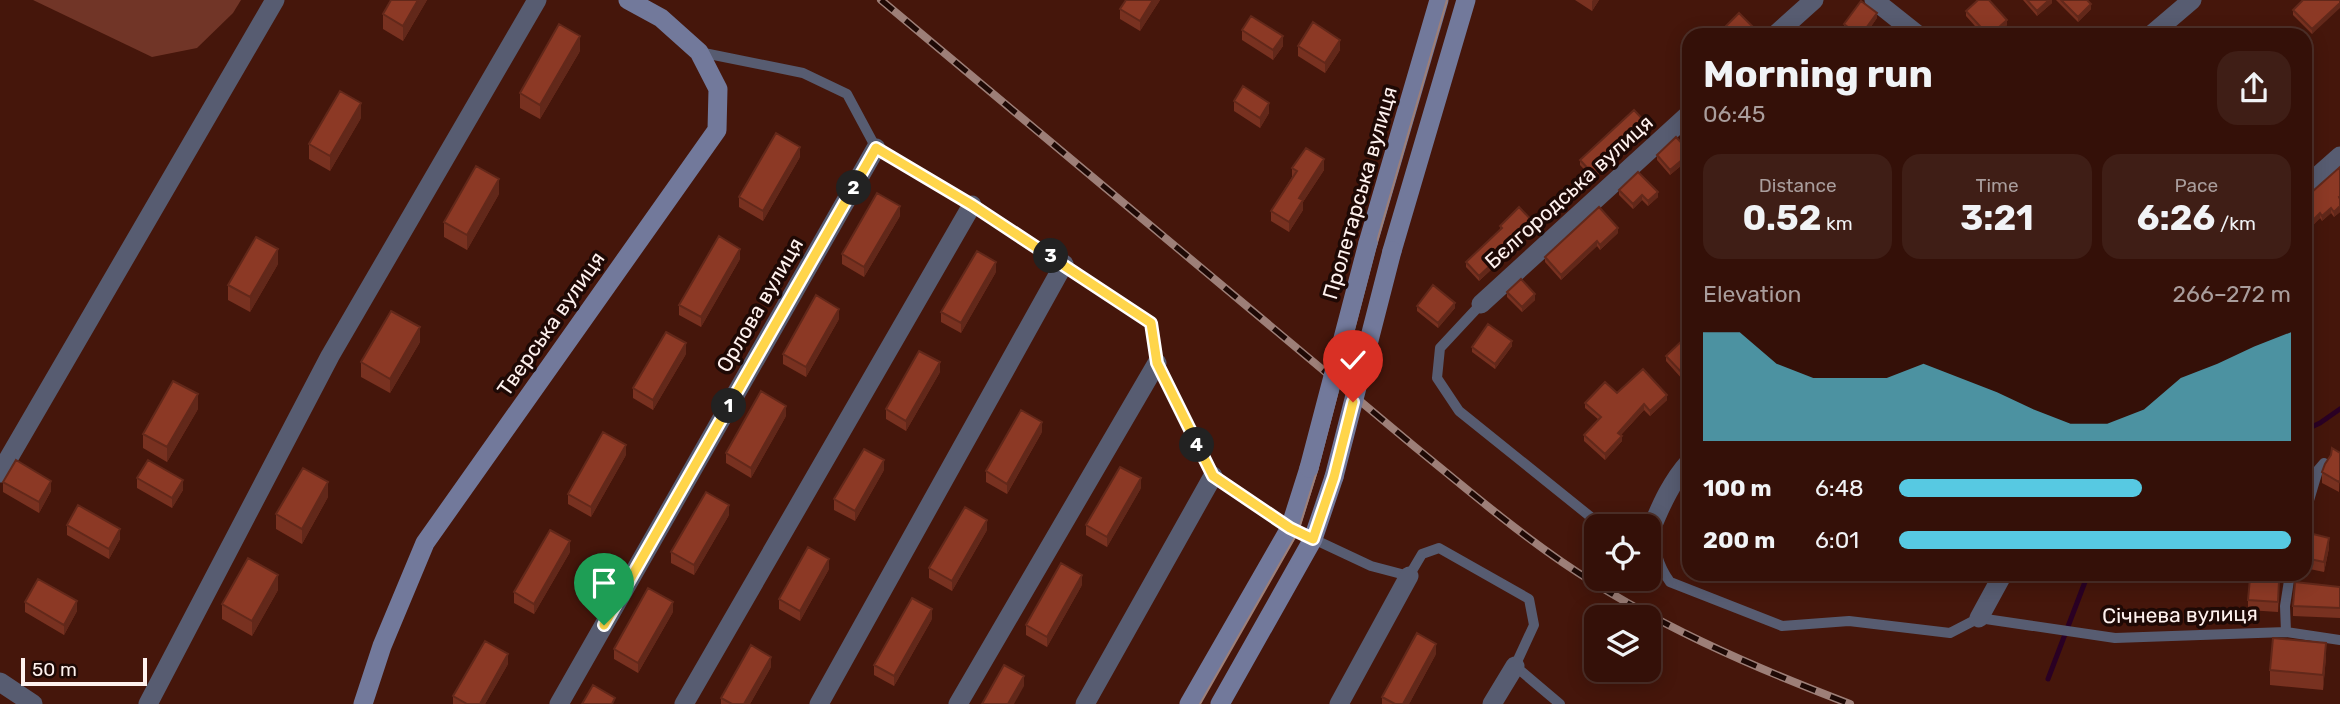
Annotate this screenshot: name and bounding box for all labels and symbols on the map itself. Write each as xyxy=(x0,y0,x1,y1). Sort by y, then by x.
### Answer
street label: Пролетарська вулиця xyxy=(1317,84,1402,302)
street label: Бєлгородська вулиця xyxy=(1480,110,1658,274)
pin: 2 xyxy=(836,170,872,206)
street label: Орлова вулиця xyxy=(711,233,808,377)
pin: 3 xyxy=(1034,238,1068,274)
street label: Тверська вулиця xyxy=(491,247,610,401)
pin xyxy=(1323,330,1383,402)
pin: 1 xyxy=(712,388,746,424)
pin: 4 xyxy=(1180,428,1214,462)
pin xyxy=(574,553,634,625)
street label: Січнева вулиця xyxy=(2102,601,2258,628)
scale bar xyxy=(21,655,147,687)

